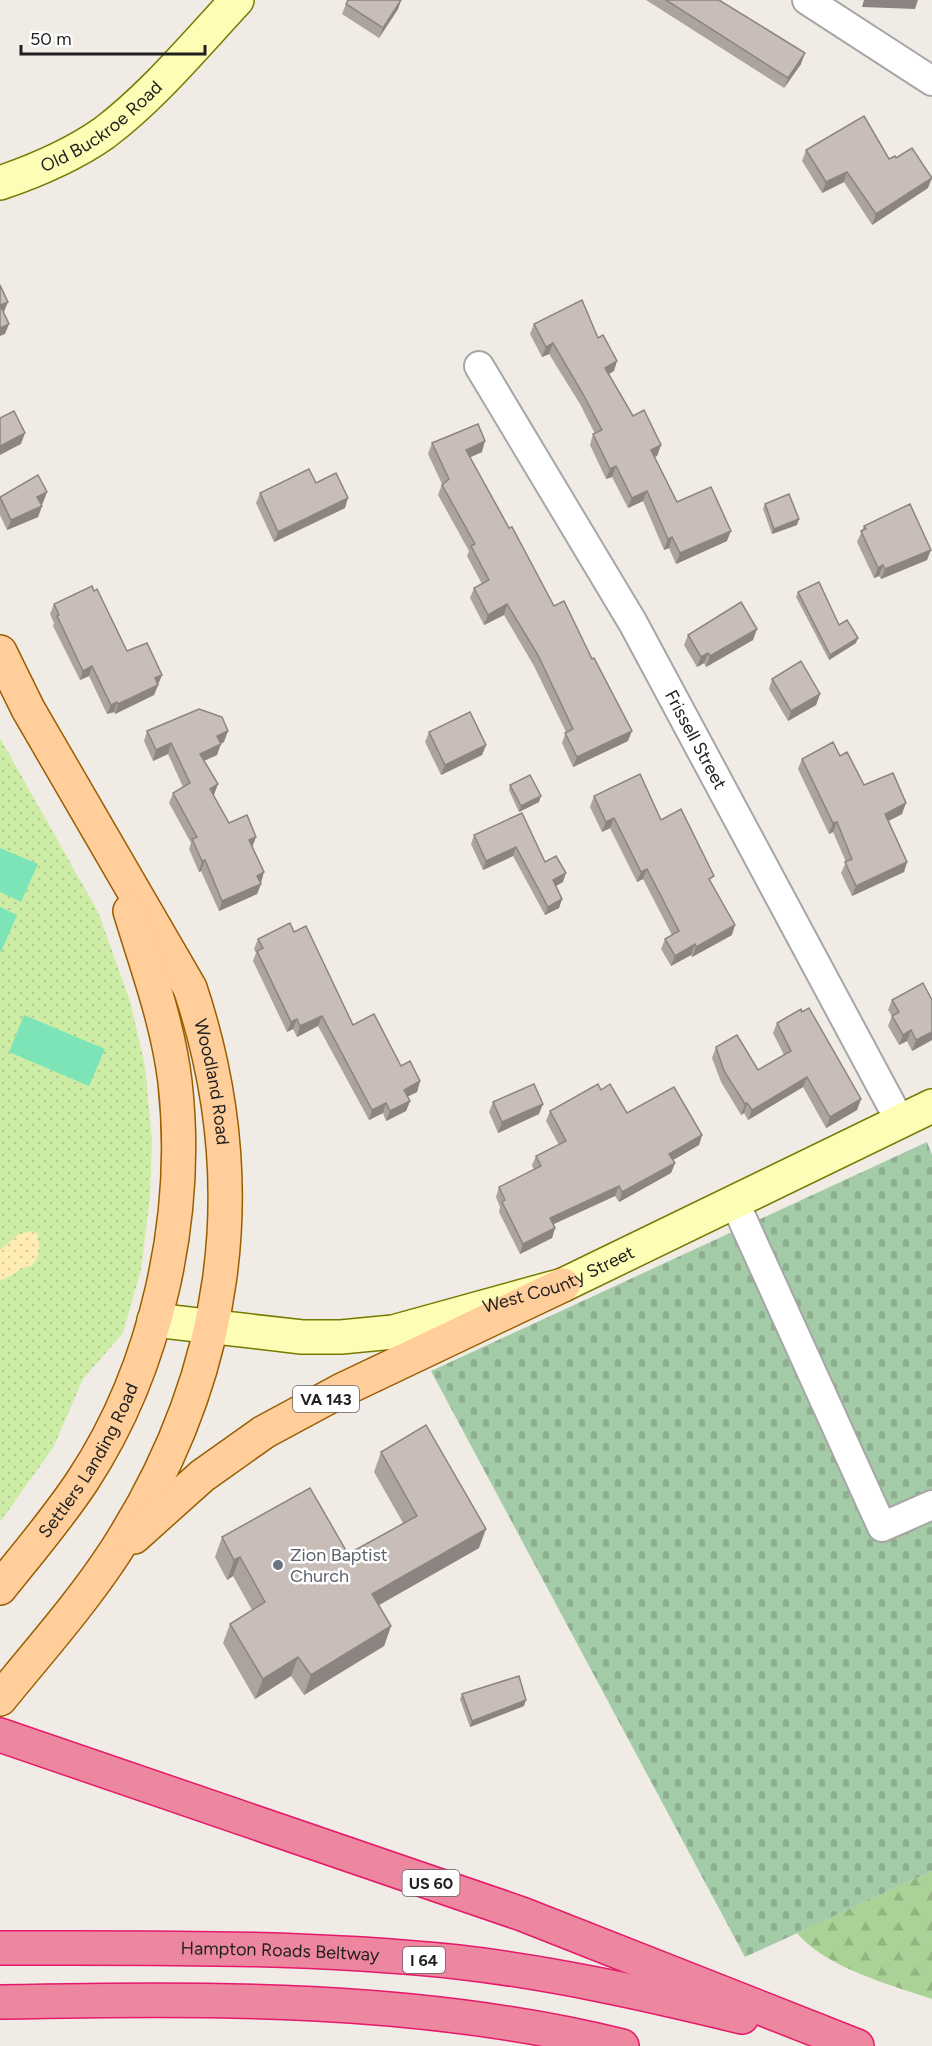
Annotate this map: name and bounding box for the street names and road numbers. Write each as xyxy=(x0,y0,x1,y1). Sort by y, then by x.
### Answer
street label: Old Buckroe Road xyxy=(37,76,167,177)
street label: Frissell Street xyxy=(660,686,731,793)
street label: Woodland Road xyxy=(189,1017,234,1146)
street label: West County Street xyxy=(480,1241,638,1318)
street label: Settlers Landing Road xyxy=(34,1380,143,1542)
road number: VA 143 xyxy=(293,1386,359,1412)
road number: US 60 xyxy=(402,1870,460,1896)
street label: Hampton Roads Beltway xyxy=(180,1937,380,1966)
road number: I 64 xyxy=(403,1947,445,1973)

